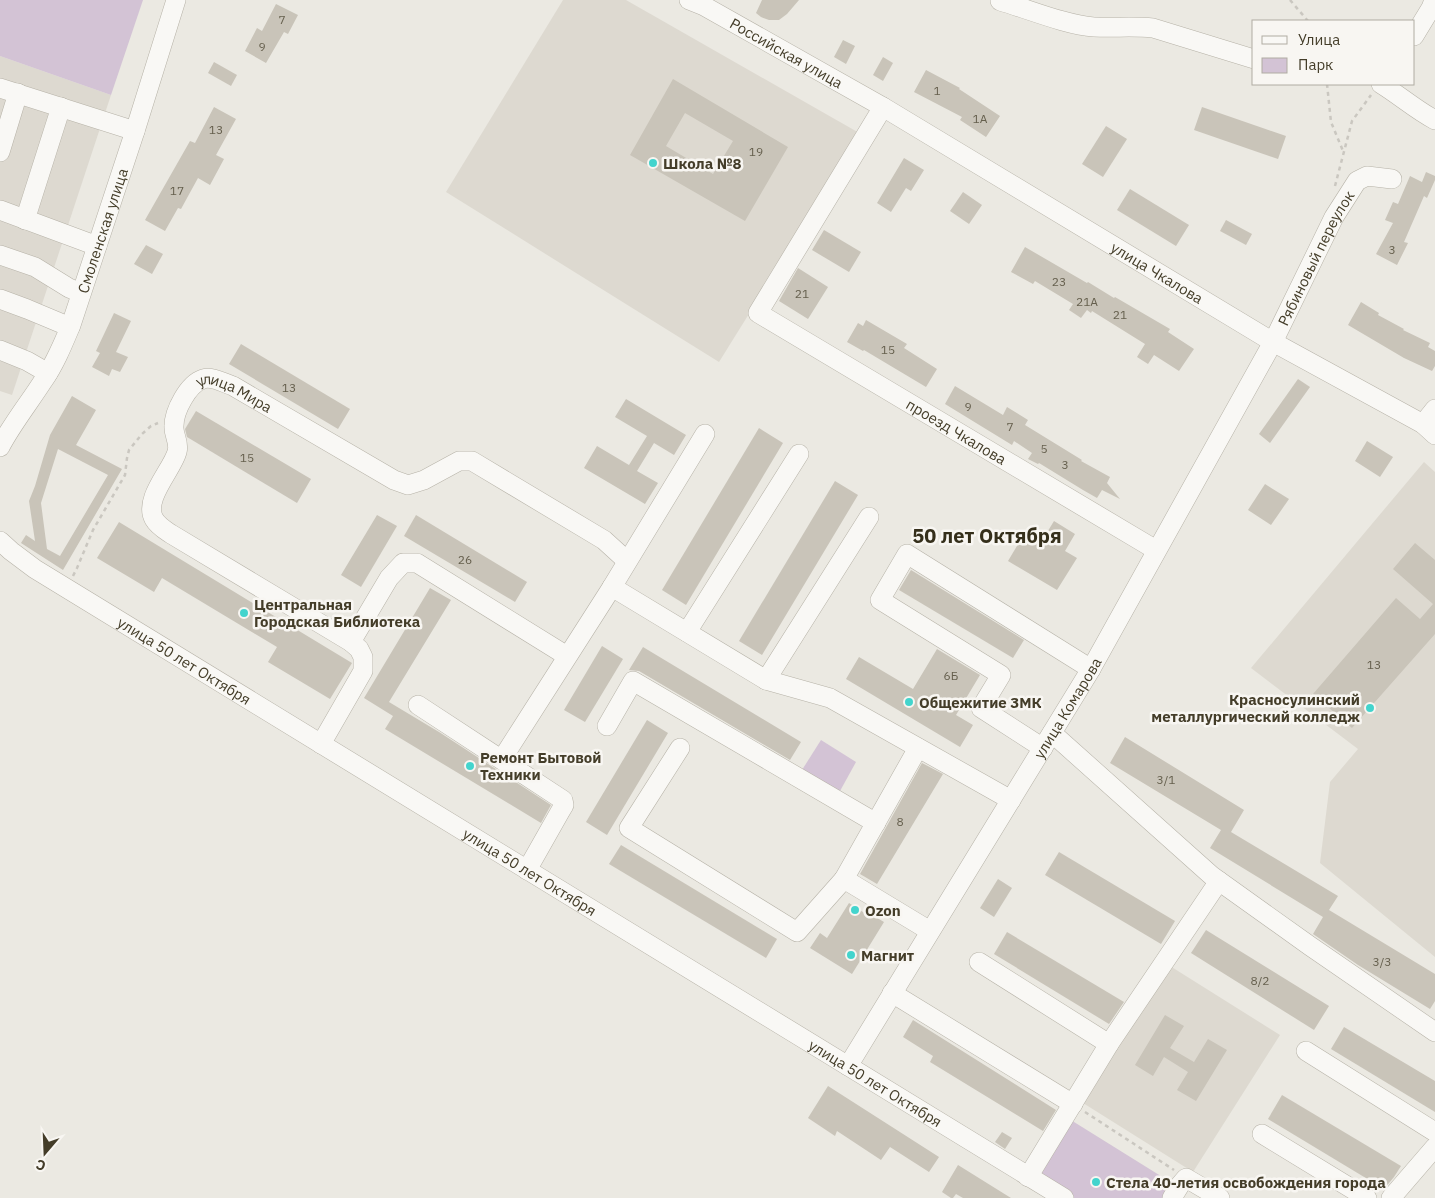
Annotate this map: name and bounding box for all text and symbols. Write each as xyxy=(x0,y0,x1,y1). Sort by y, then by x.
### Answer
house number: 7 xyxy=(278,12,286,27)
street label: Российская улица xyxy=(727,13,846,92)
legend xyxy=(1252,20,1415,85)
text: Улица xyxy=(1298,30,1340,49)
house number: 9 xyxy=(258,39,266,54)
text: Парк xyxy=(1298,55,1333,74)
house number: 1 xyxy=(933,83,941,98)
house number: 1А xyxy=(973,111,988,126)
house number: 13 xyxy=(209,122,223,137)
house number: 19 xyxy=(749,144,763,159)
place label: Школа №8 xyxy=(663,154,742,173)
marker: Школа №8 xyxy=(647,157,659,169)
street label: Смоленская улица xyxy=(73,166,132,296)
house number: 17 xyxy=(170,183,184,198)
street label: Рябиновый переулок xyxy=(1273,187,1358,329)
street label: улица Чкалова xyxy=(1108,237,1207,307)
house number: 3 xyxy=(1388,242,1396,257)
house number: 23 xyxy=(1052,274,1066,289)
house number: 21 xyxy=(795,286,809,301)
house number: 21А xyxy=(1076,294,1098,309)
house number: 21 xyxy=(1113,307,1127,322)
house number: 15 xyxy=(881,342,895,357)
street label: улица Мира xyxy=(192,369,276,416)
house number: 13 xyxy=(282,380,296,395)
street label: проезд Чкалова xyxy=(903,394,1010,468)
house number: 9 xyxy=(964,399,972,414)
house number: 7 xyxy=(1006,419,1014,434)
house number: 5 xyxy=(1040,441,1048,456)
house number: 15 xyxy=(240,450,254,465)
house number: 3 xyxy=(1061,457,1069,472)
district label: 50 лет Октября xyxy=(912,522,1062,549)
house number: 26 xyxy=(458,552,472,567)
place label: Центральная Городская Библиотека xyxy=(254,595,421,631)
marker: Центральная Городская Библиотека xyxy=(238,607,250,619)
street label: улица 50 лет Октября xyxy=(114,612,255,708)
street label: улица Комарова xyxy=(1029,654,1105,762)
house number: 13 xyxy=(1367,657,1381,672)
house number: 6Б xyxy=(944,668,958,683)
place label: Красносулинский металлургический колледж xyxy=(1151,690,1360,726)
place label: Общежитие 3МК xyxy=(919,693,1042,712)
marker: Общежитие 3МК xyxy=(903,696,915,708)
marker: Красносулинский металлургический колледж xyxy=(1364,702,1376,714)
place label: Ремонт Бытовой Техники xyxy=(480,748,601,784)
marker: Ремонт Бытовой Техники xyxy=(464,760,476,772)
house number: 3/1 xyxy=(1157,772,1176,787)
house number: 8 xyxy=(896,814,904,829)
street label: улица 50 лет Октября xyxy=(460,824,600,920)
place label: Ozon xyxy=(865,901,901,920)
marker: Ozon xyxy=(849,904,861,916)
place label: Магнит xyxy=(861,946,915,965)
marker: Магнит xyxy=(845,949,857,961)
house number: 3/3 xyxy=(1373,954,1392,969)
house number: 8/2 xyxy=(1251,973,1270,988)
street label: улица 50 лет Октября xyxy=(805,1035,946,1131)
north arrow xyxy=(20,1128,70,1178)
text: С xyxy=(34,1155,48,1175)
place label: Стела 40-летия освобождения города xyxy=(1106,1173,1386,1192)
marker: Стела 40-летия освобождения города xyxy=(1090,1176,1102,1188)

